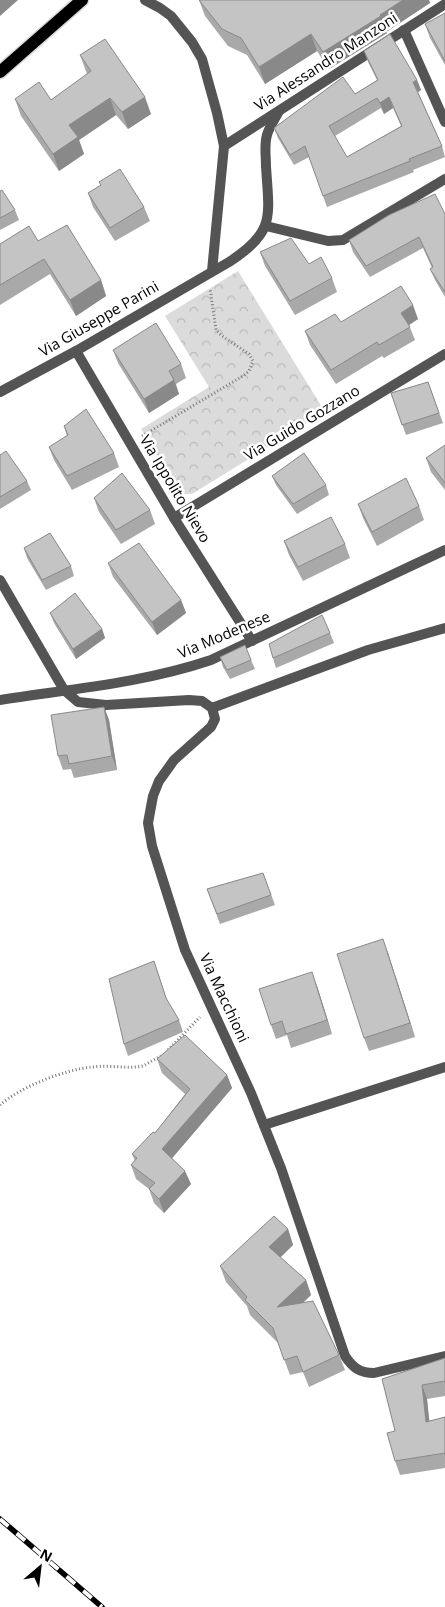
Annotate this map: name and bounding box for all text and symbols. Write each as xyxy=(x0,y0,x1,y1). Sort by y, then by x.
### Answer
street label: Via Alessandro Manzoni xyxy=(250,7,401,115)
street label: Via Giuseppe Parini xyxy=(35,276,162,361)
street label: Via Guido Gozzano xyxy=(240,380,363,465)
street label: Via Ippolito Nievo xyxy=(136,431,216,546)
street label: Via Modenese xyxy=(174,606,273,662)
street label: Via Macchioni xyxy=(196,950,254,1045)
north arrow xyxy=(15,1542,65,1592)
text: N xyxy=(37,1544,56,1566)

